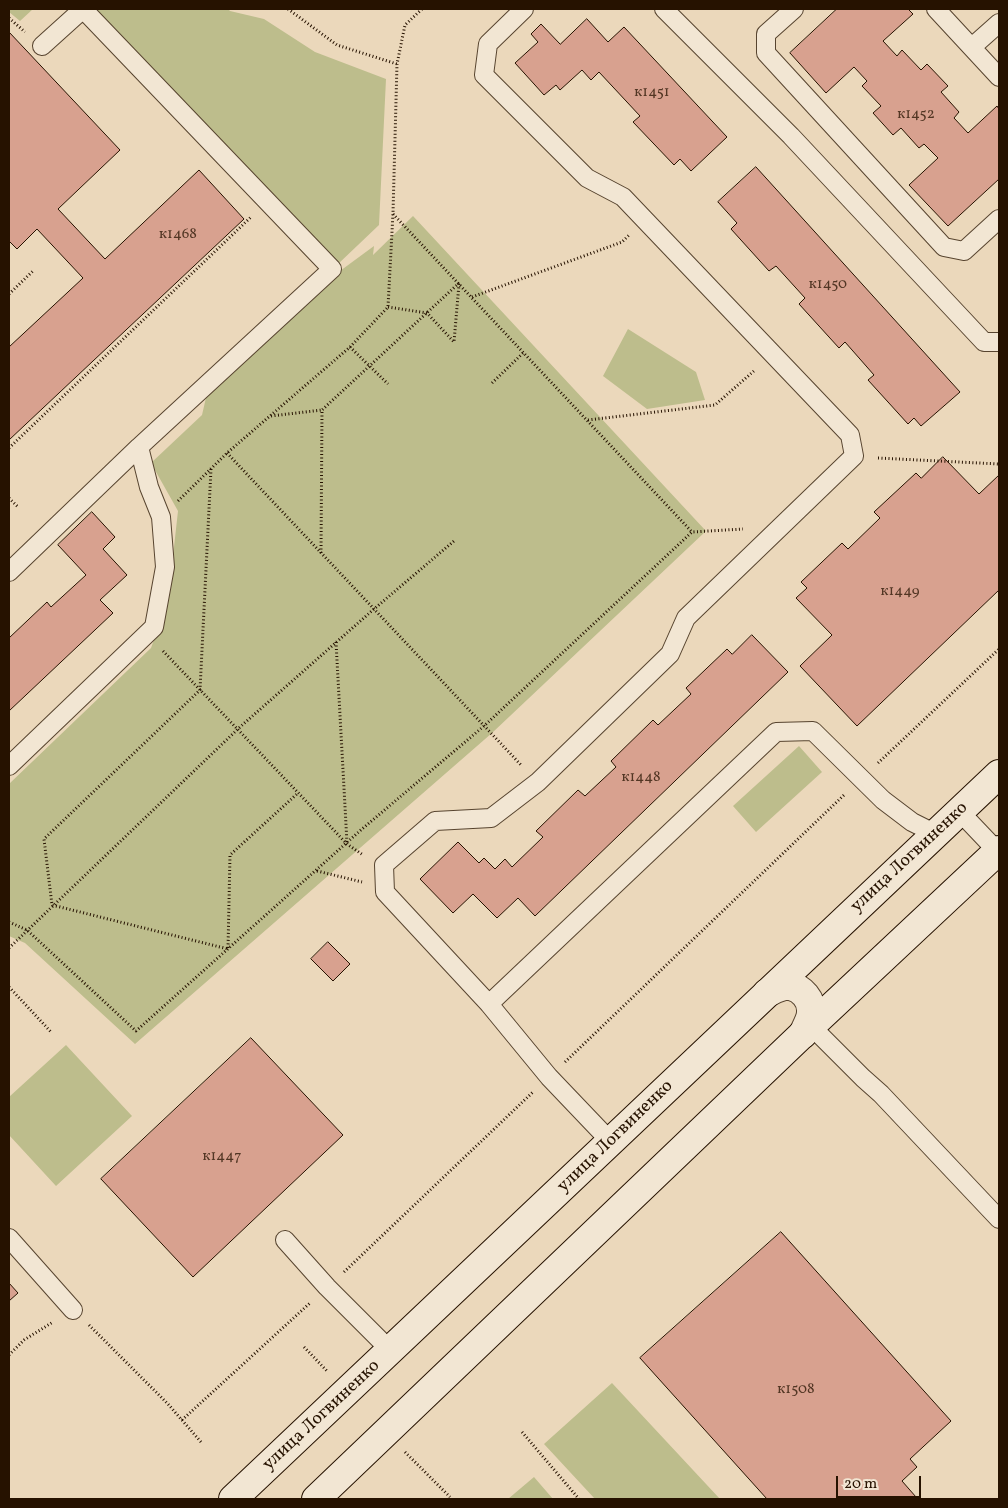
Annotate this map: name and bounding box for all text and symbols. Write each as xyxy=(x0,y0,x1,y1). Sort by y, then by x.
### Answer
house number: к1451 xyxy=(634,84,670,102)
house number: к1452 xyxy=(897,106,935,124)
house number: к1468 xyxy=(159,226,197,244)
house number: к1450 xyxy=(809,276,847,294)
house number: к1449 xyxy=(880,583,920,601)
house number: к1448 xyxy=(621,769,661,787)
street label: улица Логвиненко xyxy=(847,798,973,918)
street label: улица Логвиненко xyxy=(554,1076,678,1198)
house number: к1447 xyxy=(203,1148,241,1166)
street label: улица Логвиненко xyxy=(259,1356,385,1476)
house number: к1508 xyxy=(777,1381,815,1399)
scale bar xyxy=(838,1466,923,1498)
text: 20 m xyxy=(844,1474,877,1495)

